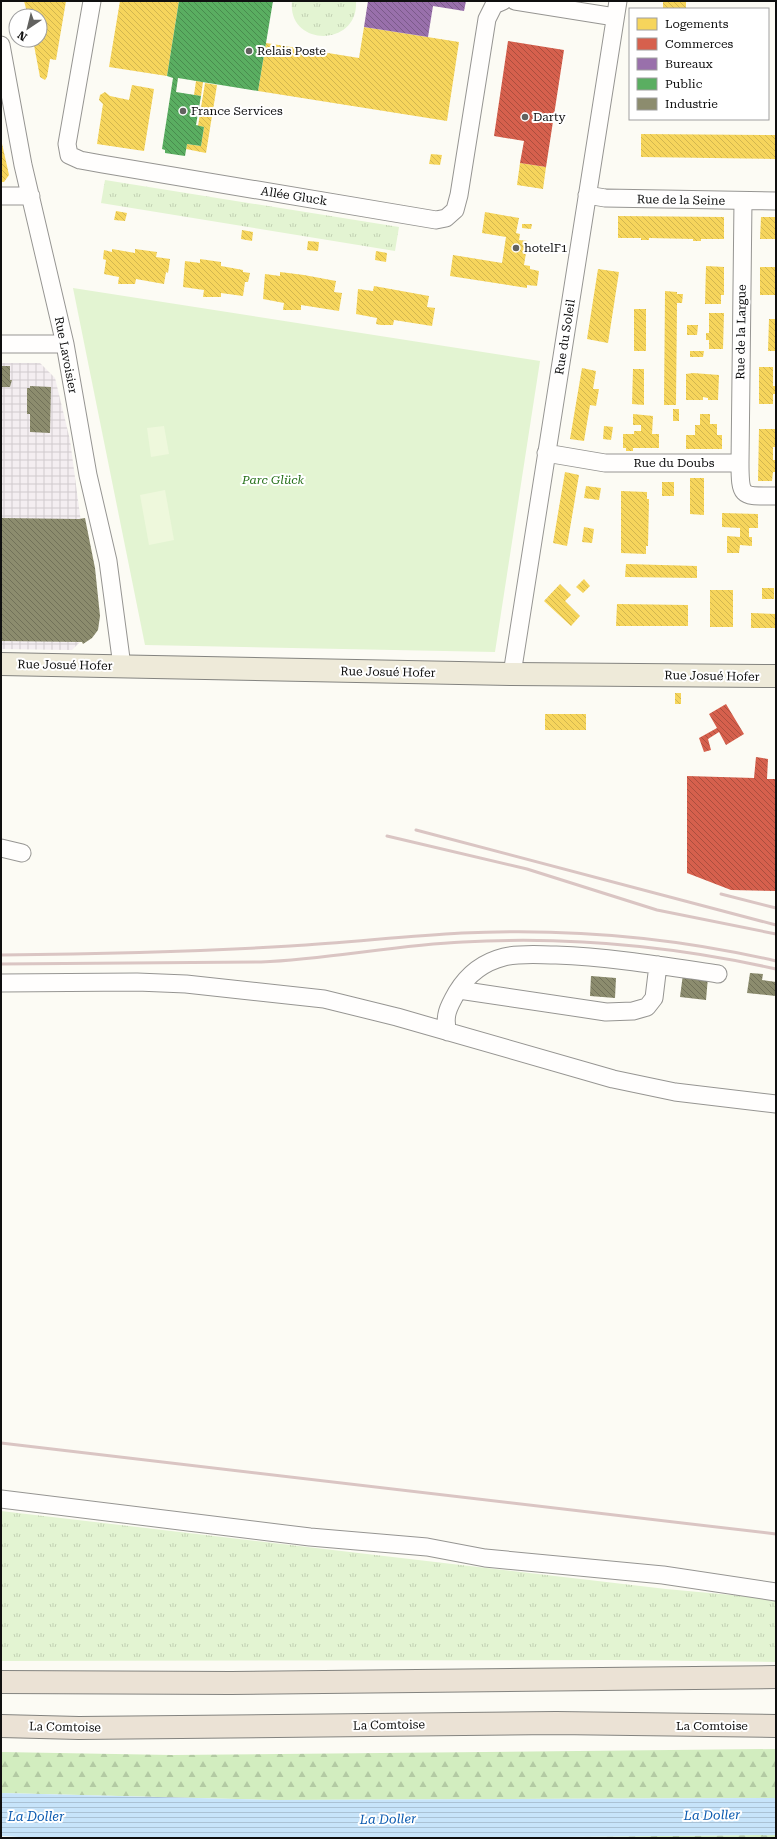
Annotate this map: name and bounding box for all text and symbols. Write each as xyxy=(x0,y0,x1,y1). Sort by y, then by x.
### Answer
north arrow xyxy=(8,8,48,48)
legend xyxy=(629,8,769,120)
text: Logements xyxy=(665,17,729,31)
text: N xyxy=(15,28,30,44)
text: Commerces xyxy=(665,37,734,51)
place label: Relais Poste xyxy=(257,44,326,58)
marker: Relais Poste xyxy=(244,46,254,56)
text: Bureaux xyxy=(665,57,713,71)
text: Public xyxy=(665,77,703,91)
text: Industrie xyxy=(665,97,718,111)
place label: France Services xyxy=(191,104,283,118)
marker: France Services xyxy=(178,106,188,116)
place label: Darty xyxy=(533,110,566,124)
marker: Darty xyxy=(520,112,530,122)
street label: Allée Gluck xyxy=(260,184,329,208)
street label: Rue de la Seine xyxy=(637,192,726,208)
place label: hotelF1 xyxy=(524,241,568,255)
marker: hotelF1 xyxy=(511,243,521,253)
street label: Rue de la Largue xyxy=(733,284,749,380)
street label: Rue du Soleil xyxy=(552,298,578,376)
street label: Rue Lavoisier xyxy=(52,315,80,395)
street label: Rue du Doubs xyxy=(633,456,715,470)
park label: Parc Glück xyxy=(241,473,304,487)
street label: Rue Josué Hofer xyxy=(17,657,113,673)
street label: Rue Josué Hofer xyxy=(340,664,436,680)
street label: Rue Josué Hofer xyxy=(664,668,760,684)
street label: La Comtoise xyxy=(353,1717,425,1733)
street label: La Comtoise xyxy=(29,1719,101,1735)
street label: La Comtoise xyxy=(676,1719,748,1733)
water label: La Doller xyxy=(682,1807,741,1823)
water label: La Doller xyxy=(7,1809,65,1824)
water label: La Doller xyxy=(358,1811,417,1827)

